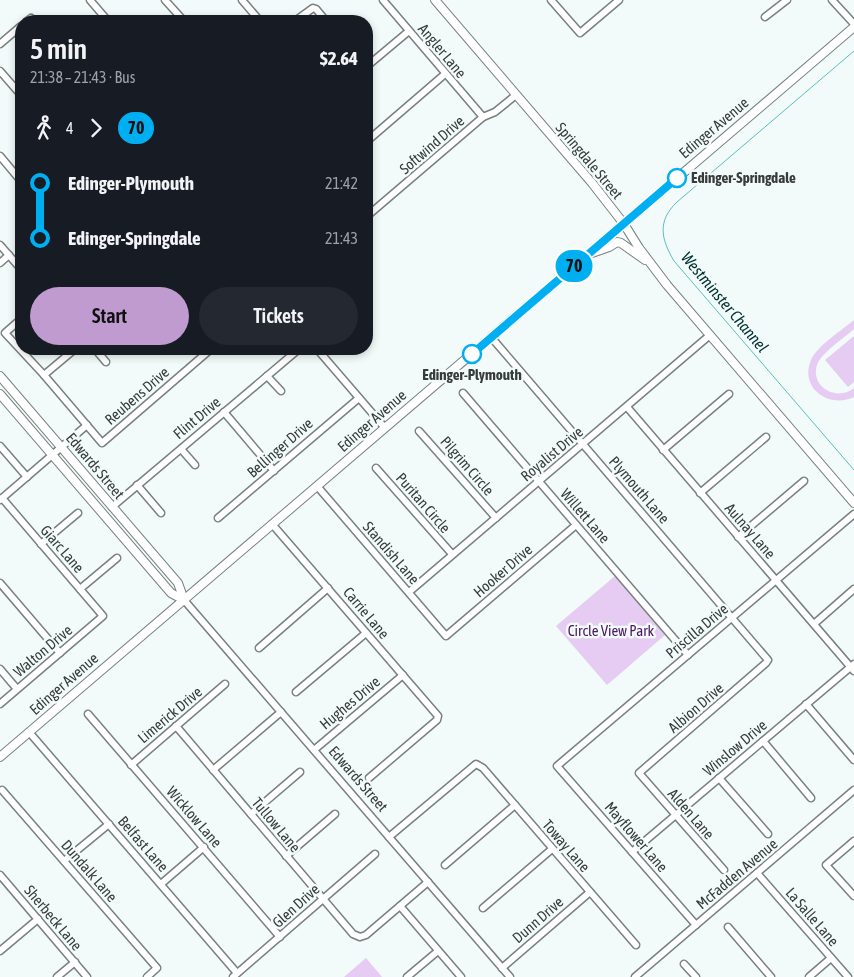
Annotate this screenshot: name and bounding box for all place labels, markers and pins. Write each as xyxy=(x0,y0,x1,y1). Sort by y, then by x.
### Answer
marker: Edinger-Springdale xyxy=(667,168,687,188)
place label: Edinger-Springdale xyxy=(691,169,796,186)
marker: Edinger-Plymouth xyxy=(462,344,482,364)
place label: Edinger-Plymouth xyxy=(422,366,522,383)

